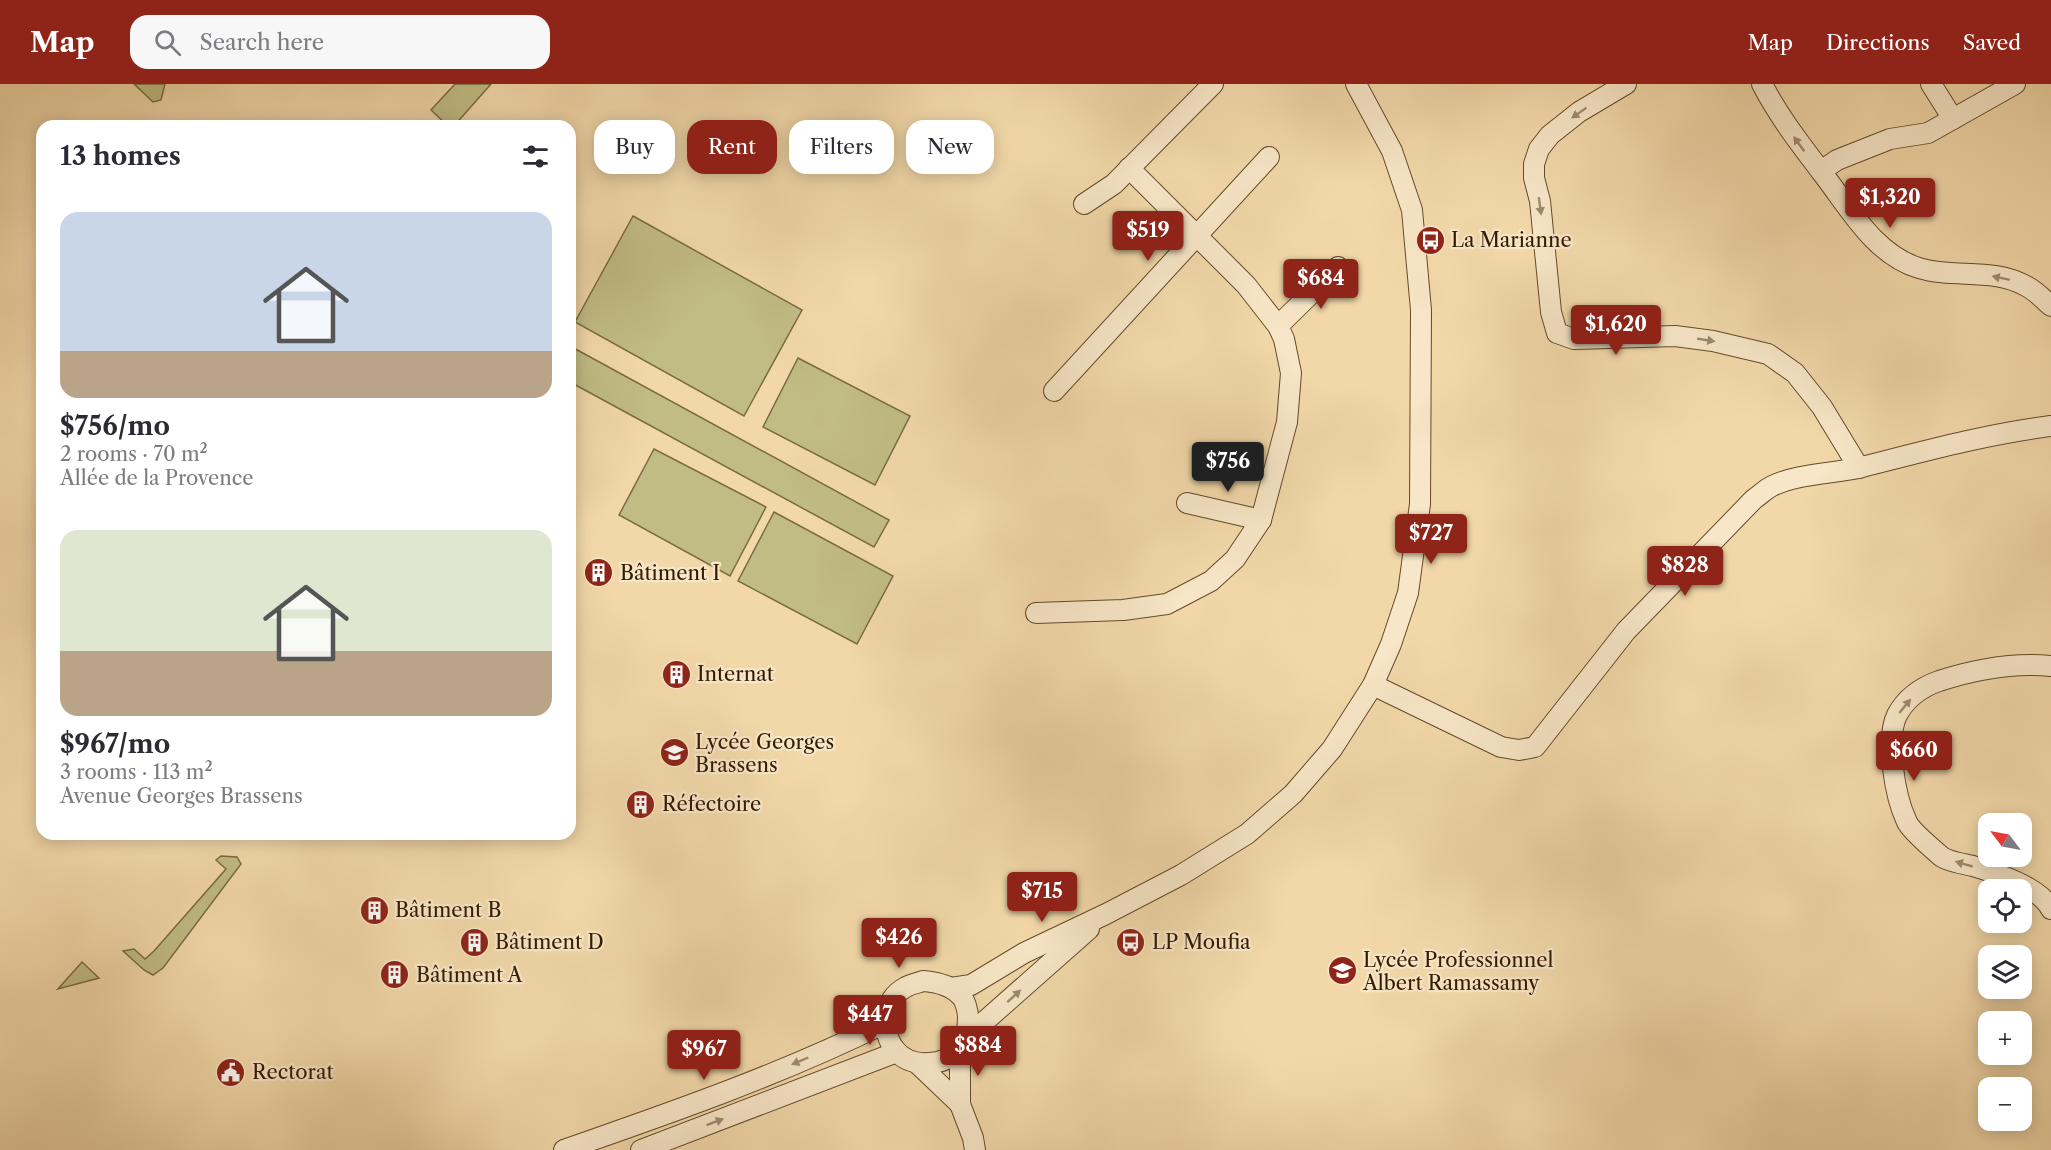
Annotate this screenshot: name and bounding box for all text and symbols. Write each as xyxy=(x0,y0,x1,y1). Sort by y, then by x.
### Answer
search box xyxy=(130,15,550,69)
text: Map xyxy=(30,25,94,59)
icon: search xyxy=(151,26,184,59)
text: Search here xyxy=(199,29,324,56)
text: Map xyxy=(1748,30,1793,55)
text: Directions xyxy=(1826,30,1930,55)
text: Saved xyxy=(1963,30,2021,55)
one-way arrow xyxy=(1572,107,1588,119)
chip: Buy xyxy=(594,120,675,174)
chip: Rent xyxy=(687,120,777,174)
chip: Filters xyxy=(789,120,894,174)
chip: New xyxy=(906,120,994,174)
one-way arrow xyxy=(1794,136,1806,151)
text: 13 homes xyxy=(60,140,181,172)
icon: filters xyxy=(519,140,552,173)
pin: $1,320 xyxy=(1841,178,1939,229)
text: $1,320 xyxy=(1859,185,1921,209)
one-way arrow xyxy=(1536,196,1545,215)
pin: $519 xyxy=(1112,211,1184,262)
text: $519 xyxy=(1126,218,1170,242)
bus stop icon: La Marianne xyxy=(1414,224,1446,256)
place label: La Marianne xyxy=(1451,228,1572,252)
icon: home xyxy=(252,251,360,359)
pin: $684 xyxy=(1285,259,1357,310)
text: $684 xyxy=(1297,266,1345,290)
one-way arrow xyxy=(1992,272,2010,282)
pin: $1,620 xyxy=(1567,305,1665,356)
text: $1,620 xyxy=(1585,312,1647,336)
one-way arrow xyxy=(1696,336,1715,345)
text: $756/mo xyxy=(60,410,170,442)
text: 2 rooms · 70 m² xyxy=(60,442,208,466)
pin: $756 xyxy=(1192,442,1264,493)
text: $756 xyxy=(1206,449,1250,473)
text: Allée de la Provence xyxy=(60,466,253,490)
pin: $727 xyxy=(1395,514,1467,565)
text: $727 xyxy=(1409,521,1453,545)
pin: $828 xyxy=(1649,546,1721,597)
text: $828 xyxy=(1661,553,1709,577)
building icon: Bâtiment I xyxy=(583,557,615,589)
place label: Bâtiment I xyxy=(620,561,720,585)
icon: home xyxy=(252,569,360,677)
building icon: Internat xyxy=(660,658,692,690)
place label: Internat xyxy=(697,662,774,686)
one-way arrow xyxy=(1898,698,1911,714)
text: $967/mo xyxy=(60,728,170,760)
place label: Lycée Georges Brassens xyxy=(695,730,834,777)
pin: $660 xyxy=(1878,731,1950,782)
school or university icon: Lycée Georges Brassens xyxy=(658,737,690,769)
text: $660 xyxy=(1890,738,1938,762)
text: 3 rooms · 113 m² xyxy=(60,760,213,784)
text: Avenue Georges Brassens xyxy=(60,784,303,808)
building icon: Réfectoire xyxy=(625,788,657,820)
place label: Réfectoire xyxy=(662,792,761,816)
north arrow xyxy=(1978,813,2032,867)
map controls xyxy=(1978,813,2032,1131)
one-way arrow xyxy=(1955,859,1973,868)
pin: $715 xyxy=(1006,872,1078,923)
text: $715 xyxy=(1021,879,1063,903)
button: locate xyxy=(1978,879,2032,933)
building icon: Bâtiment B xyxy=(358,894,390,926)
place label: Bâtiment B xyxy=(395,898,501,922)
pin: $426 xyxy=(863,918,935,969)
text: $426 xyxy=(876,925,922,949)
building icon: Bâtiment D xyxy=(458,926,490,958)
bus stop icon: LP Moufia xyxy=(1115,926,1147,958)
place label: Bâtiment D xyxy=(495,930,604,954)
place label: LP Moufia xyxy=(1152,930,1251,954)
button: layers xyxy=(1978,945,2032,999)
place label: Lycée Professionnel Albert Ramassamy xyxy=(1362,948,1554,995)
school or university icon: Lycée Professionnel Albert Ramassamy xyxy=(1326,955,1358,987)
building icon: Bâtiment A xyxy=(379,959,411,991)
place label: Bâtiment A xyxy=(416,963,524,987)
one-way arrow xyxy=(1006,990,1021,1003)
pin: $447 xyxy=(834,995,906,1046)
text: $447 xyxy=(847,1002,893,1026)
button: + xyxy=(1978,1011,2032,1065)
pin: $884 xyxy=(942,1026,1014,1077)
pin: $967 xyxy=(668,1030,740,1081)
text: $884 xyxy=(954,1033,1002,1057)
text: $967 xyxy=(681,1037,727,1061)
public building icon: Rectorat xyxy=(215,1056,247,1088)
one-way arrow xyxy=(790,1056,808,1066)
place label: Rectorat xyxy=(252,1060,334,1084)
button: − xyxy=(1978,1077,2032,1131)
one-way arrow xyxy=(707,1117,725,1127)

